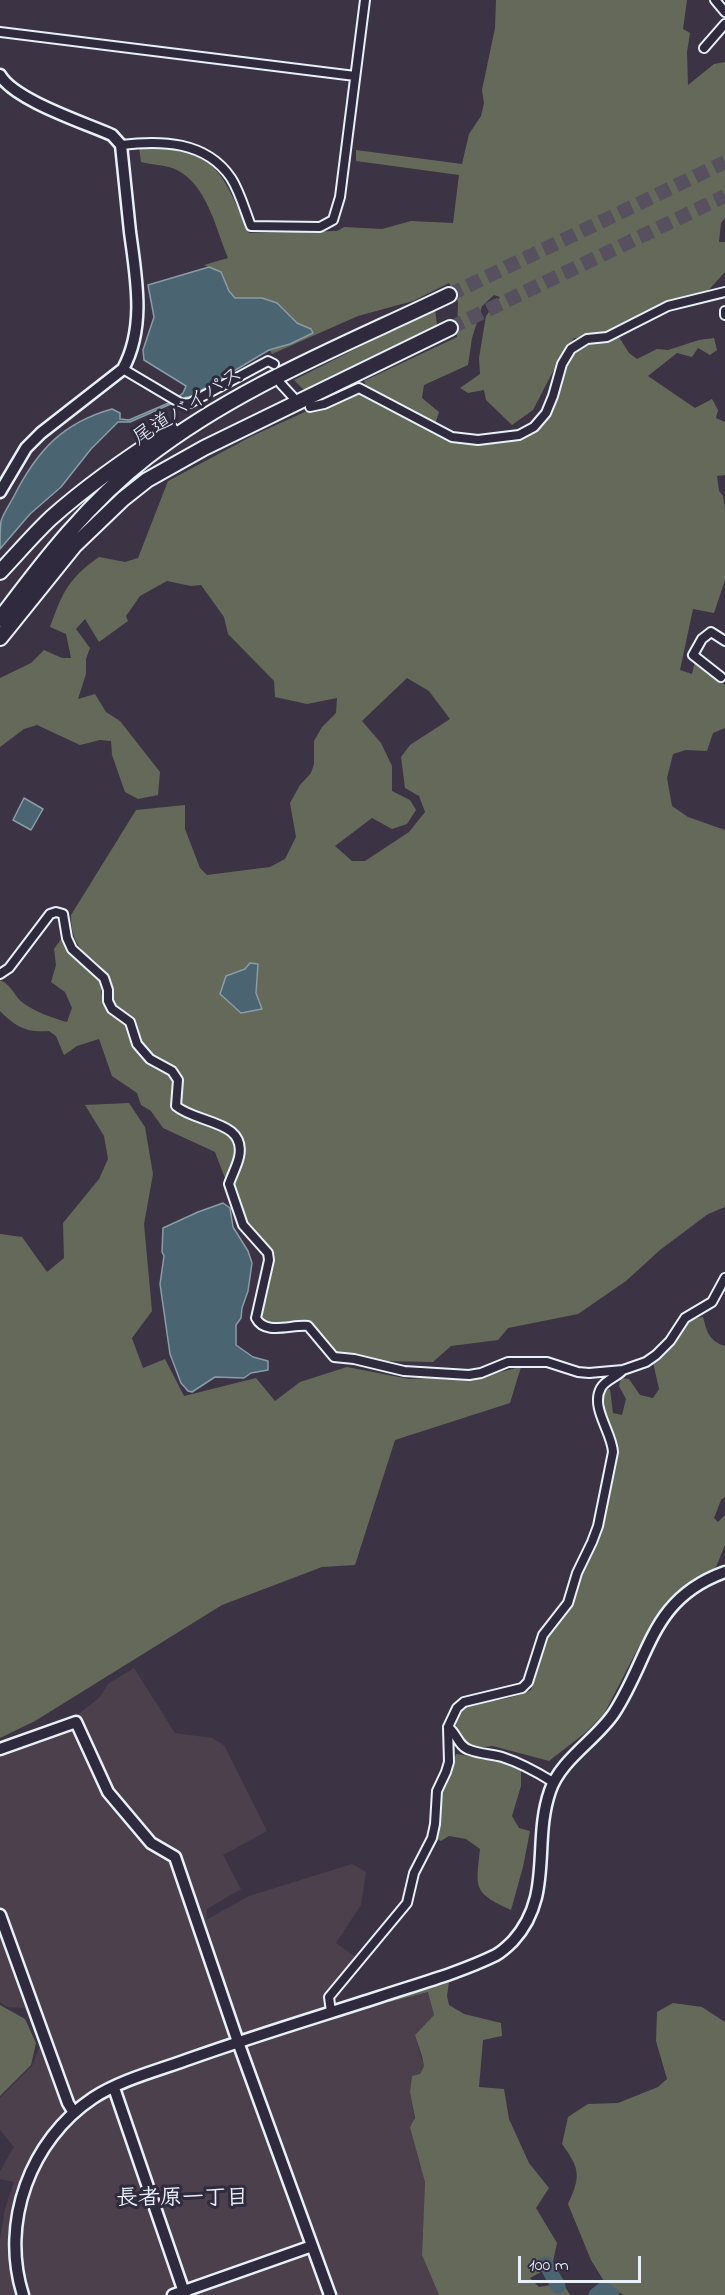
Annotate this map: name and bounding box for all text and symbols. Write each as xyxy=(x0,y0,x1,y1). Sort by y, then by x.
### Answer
street label: 尾道バイパス xyxy=(129,363,249,453)
district label: 長者原一丁目 xyxy=(116,2187,248,2213)
scale bar xyxy=(521,2244,644,2282)
text: 100 m xyxy=(529,2253,569,2279)

